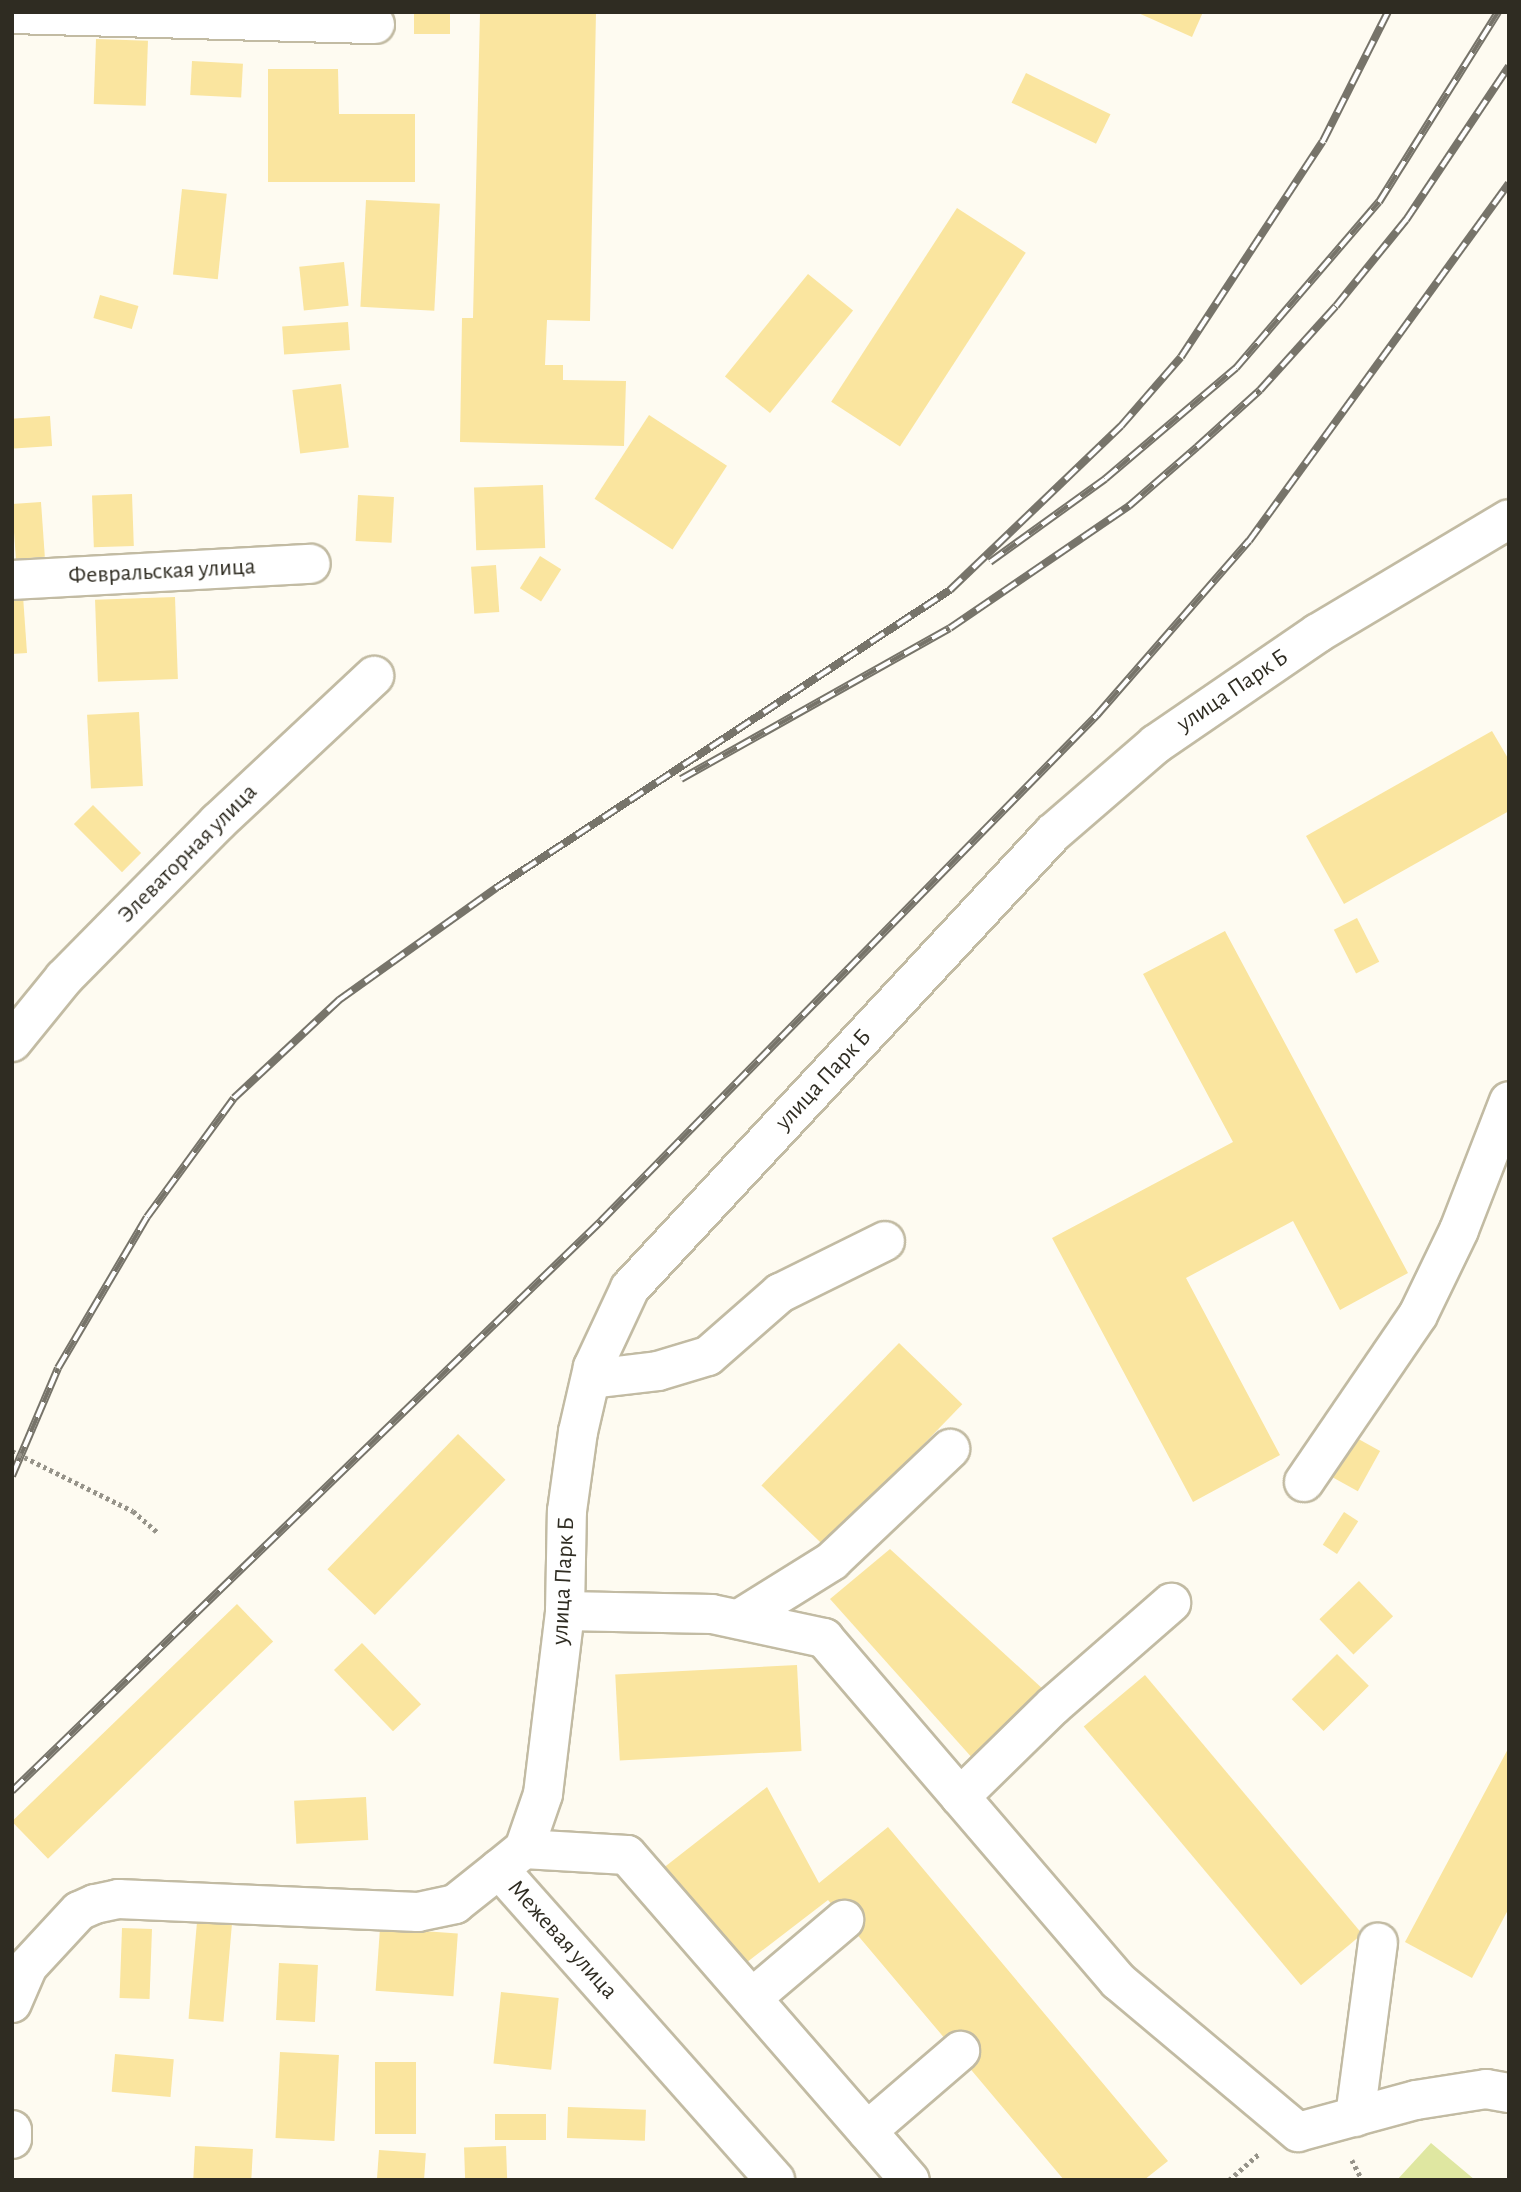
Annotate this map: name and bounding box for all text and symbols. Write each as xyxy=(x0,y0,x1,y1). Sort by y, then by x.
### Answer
street label: Февральская улица xyxy=(68,553,256,591)
street label: улица Парк Б xyxy=(1172,643,1294,739)
street label: Элеваторная улица xyxy=(112,778,264,930)
street label: улица Парк Б xyxy=(770,1023,878,1137)
street label: улица Парк Б xyxy=(546,1516,582,1646)
street label: Межевая улица xyxy=(501,1874,623,2006)

